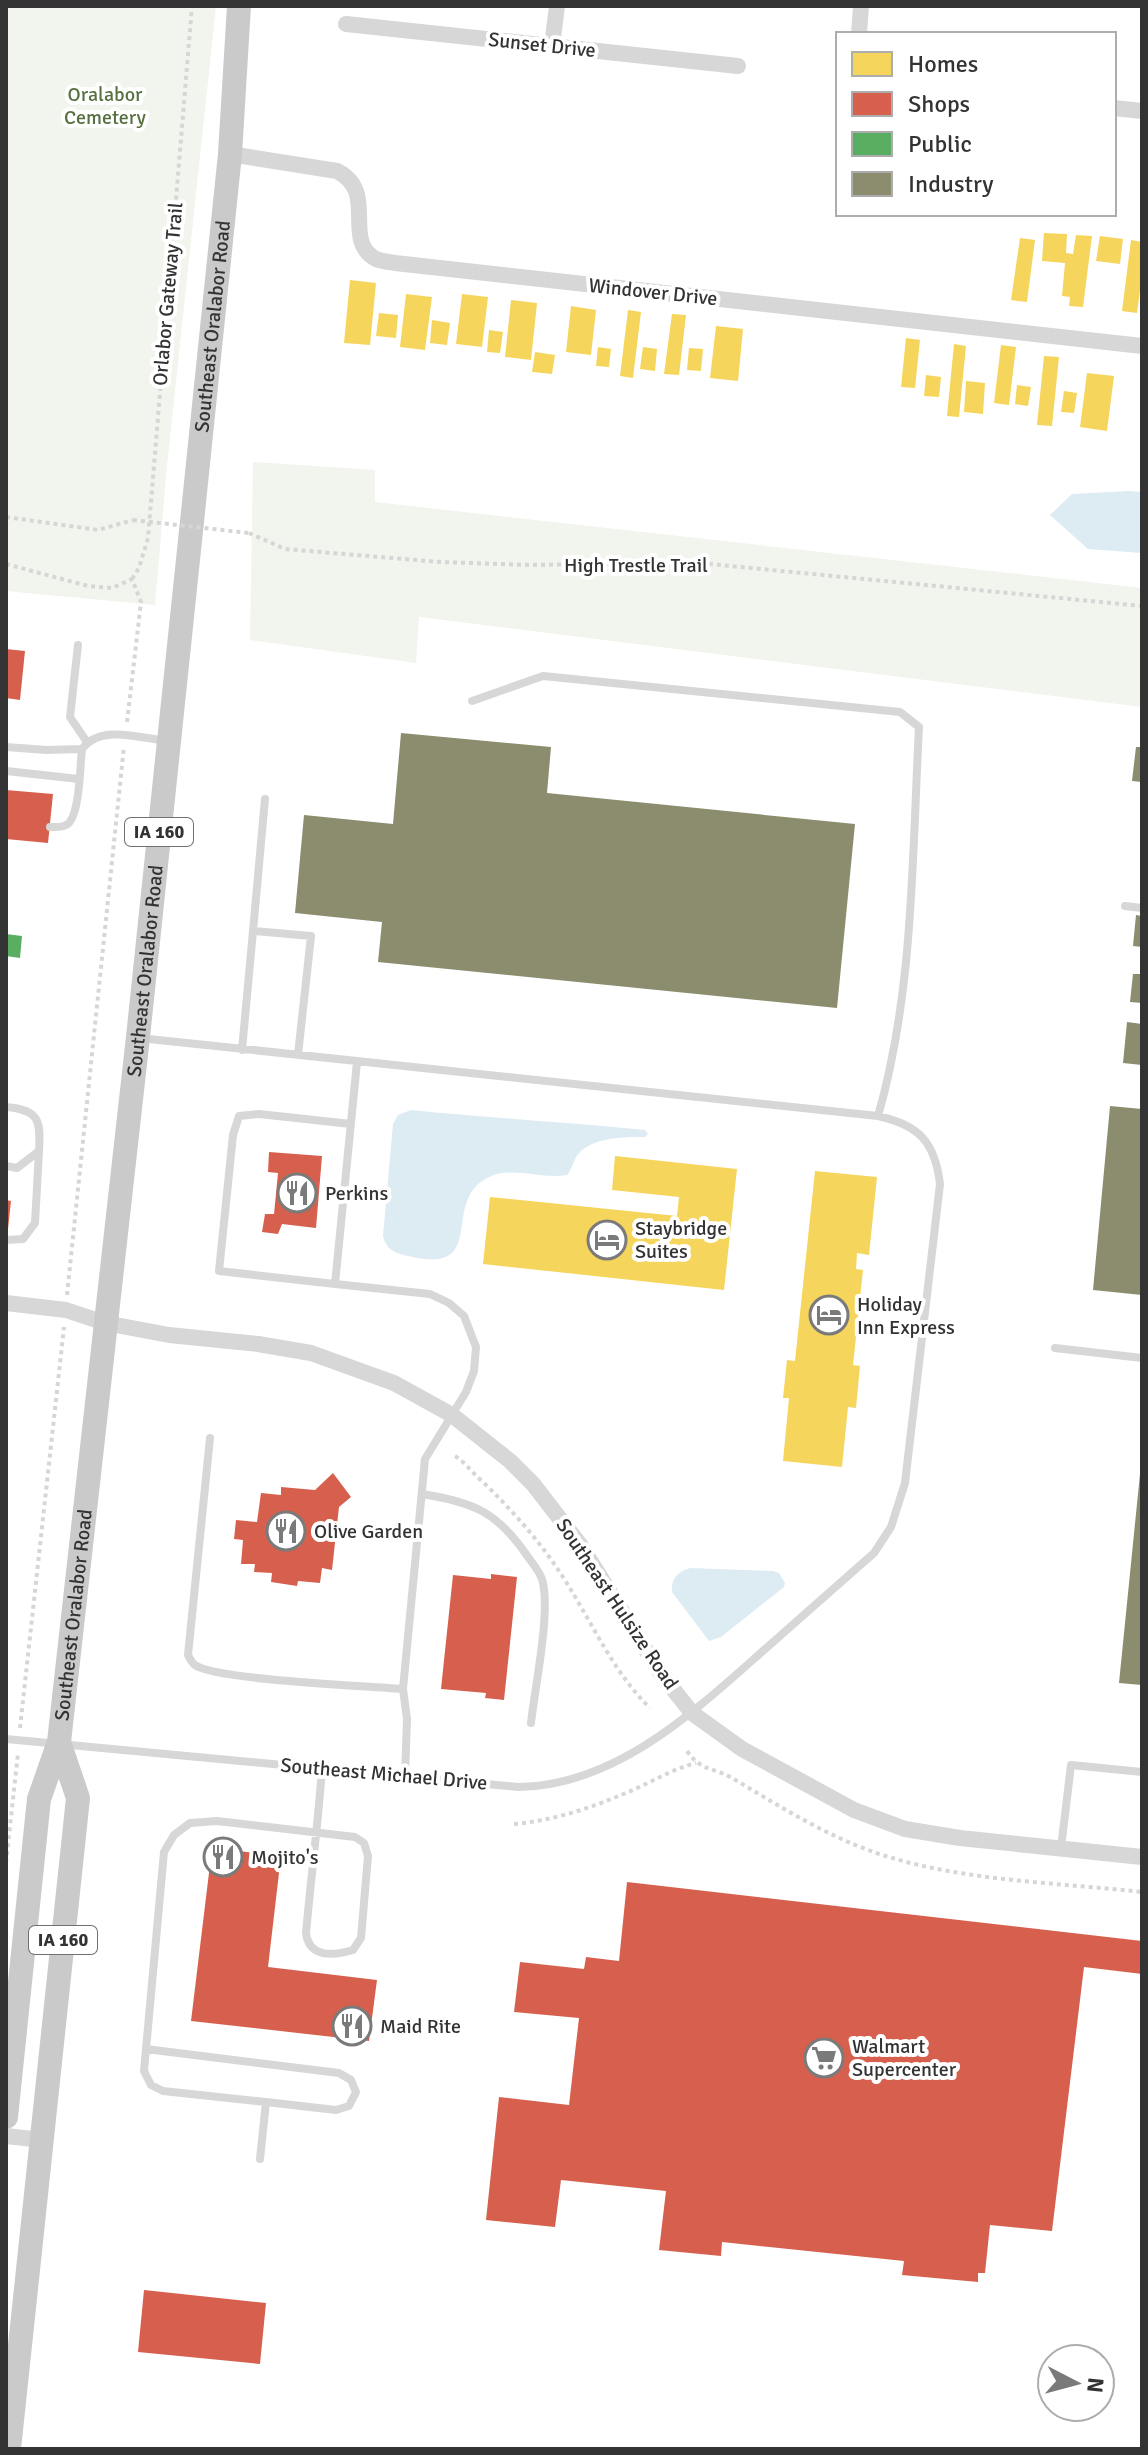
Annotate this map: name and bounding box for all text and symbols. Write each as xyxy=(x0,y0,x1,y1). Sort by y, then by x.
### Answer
street label: Sunset Drive xyxy=(487,27,597,63)
legend xyxy=(836,32,1116,216)
text: Homes xyxy=(908,49,978,79)
park label: Oralabor Cemetery xyxy=(64,82,147,130)
text: Shops xyxy=(908,89,970,119)
text: Public xyxy=(908,129,972,159)
text: Industry xyxy=(908,169,994,199)
street label: Orlabor Gateway Trail xyxy=(148,201,188,387)
street label: Southeast Oralabor Road xyxy=(189,219,236,434)
street label: Windover Drive xyxy=(587,273,719,311)
street label: High Trestle Trail xyxy=(564,553,708,578)
road number: IA 160 xyxy=(125,818,193,846)
street label: Southeast Oralabor Road xyxy=(121,864,168,1078)
restaurant icon: Perkins xyxy=(276,1172,318,1214)
place label: Perkins xyxy=(325,1181,388,1206)
place label: Staybridge Suites xyxy=(635,1216,727,1264)
hotel icon: Staybridge Suites xyxy=(586,1219,628,1261)
place label: Holiday Inn Express xyxy=(857,1292,955,1340)
hotel icon: Holiday Inn Express xyxy=(808,1294,850,1336)
street label: Southeast Oralabor Road xyxy=(49,1508,98,1722)
restaurant icon: Olive Garden xyxy=(265,1510,307,1552)
street label: Southeast Hulsize Road xyxy=(550,1514,684,1694)
place label: Olive Garden xyxy=(314,1519,423,1544)
street label: Southeast Michael Drive xyxy=(280,1753,488,1795)
restaurant icon: Mojito's xyxy=(202,1836,244,1878)
place label: Mojito's xyxy=(251,1845,319,1870)
road number: IA 160 xyxy=(29,1926,97,1954)
restaurant icon: Maid Rite xyxy=(331,2005,373,2047)
place label: Maid Rite xyxy=(380,2014,461,2039)
place label: Walmart Supercenter xyxy=(852,2034,957,2082)
supermarket icon: Walmart Supercenter xyxy=(803,2037,845,2079)
north arrow xyxy=(1036,2343,1116,2423)
text: N xyxy=(1081,2376,1110,2394)

